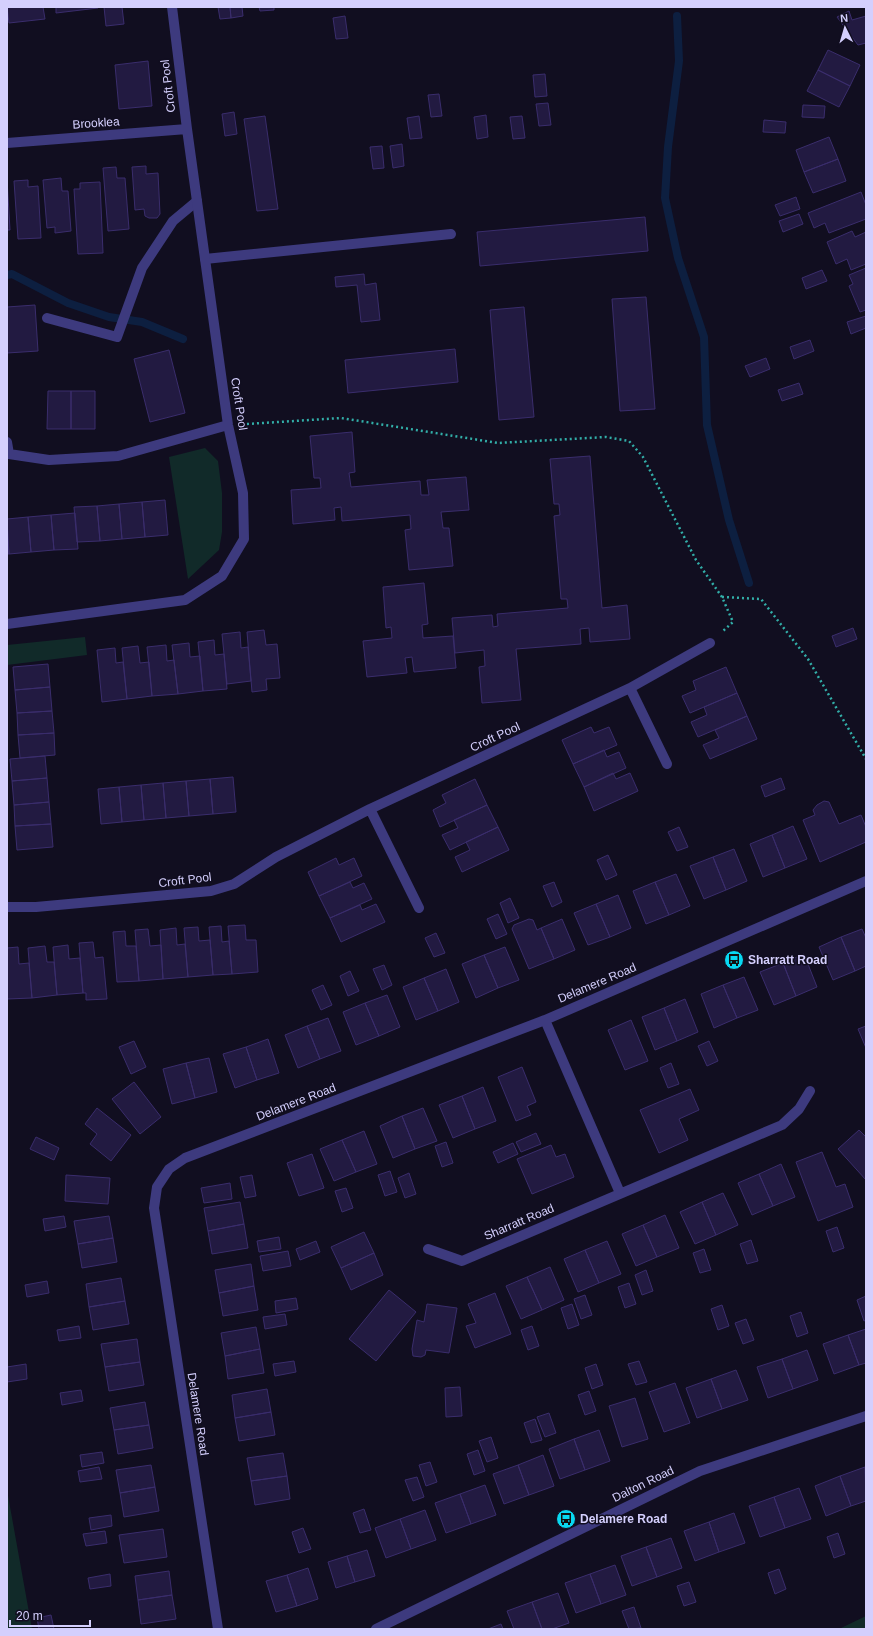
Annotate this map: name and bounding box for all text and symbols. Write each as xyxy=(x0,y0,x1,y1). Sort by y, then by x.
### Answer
north arrow xyxy=(825,8,865,48)
text: N xyxy=(840,12,849,24)
street label: Croft Pool xyxy=(158,59,178,113)
street label: Brooklea xyxy=(72,114,120,132)
street label: Croft Pool xyxy=(228,377,250,431)
street label: Croft Pool xyxy=(468,719,522,755)
street label: Croft Pool xyxy=(158,870,212,890)
bus stop icon: Sharratt Road xyxy=(723,949,745,971)
place label: Sharratt Road xyxy=(748,953,827,967)
street label: Delamere Road xyxy=(556,960,638,1006)
street label: Delamere Road xyxy=(254,1080,338,1124)
street label: Sharratt Road xyxy=(482,1201,556,1243)
street label: Delamere Road xyxy=(185,1371,211,1457)
street label: Dalton Road xyxy=(610,1463,676,1505)
bus stop icon: Delamere Road xyxy=(555,1508,577,1530)
place label: Delamere Road xyxy=(580,1512,667,1526)
scale bar xyxy=(10,1602,90,1628)
text: 20 m xyxy=(16,1609,43,1623)

